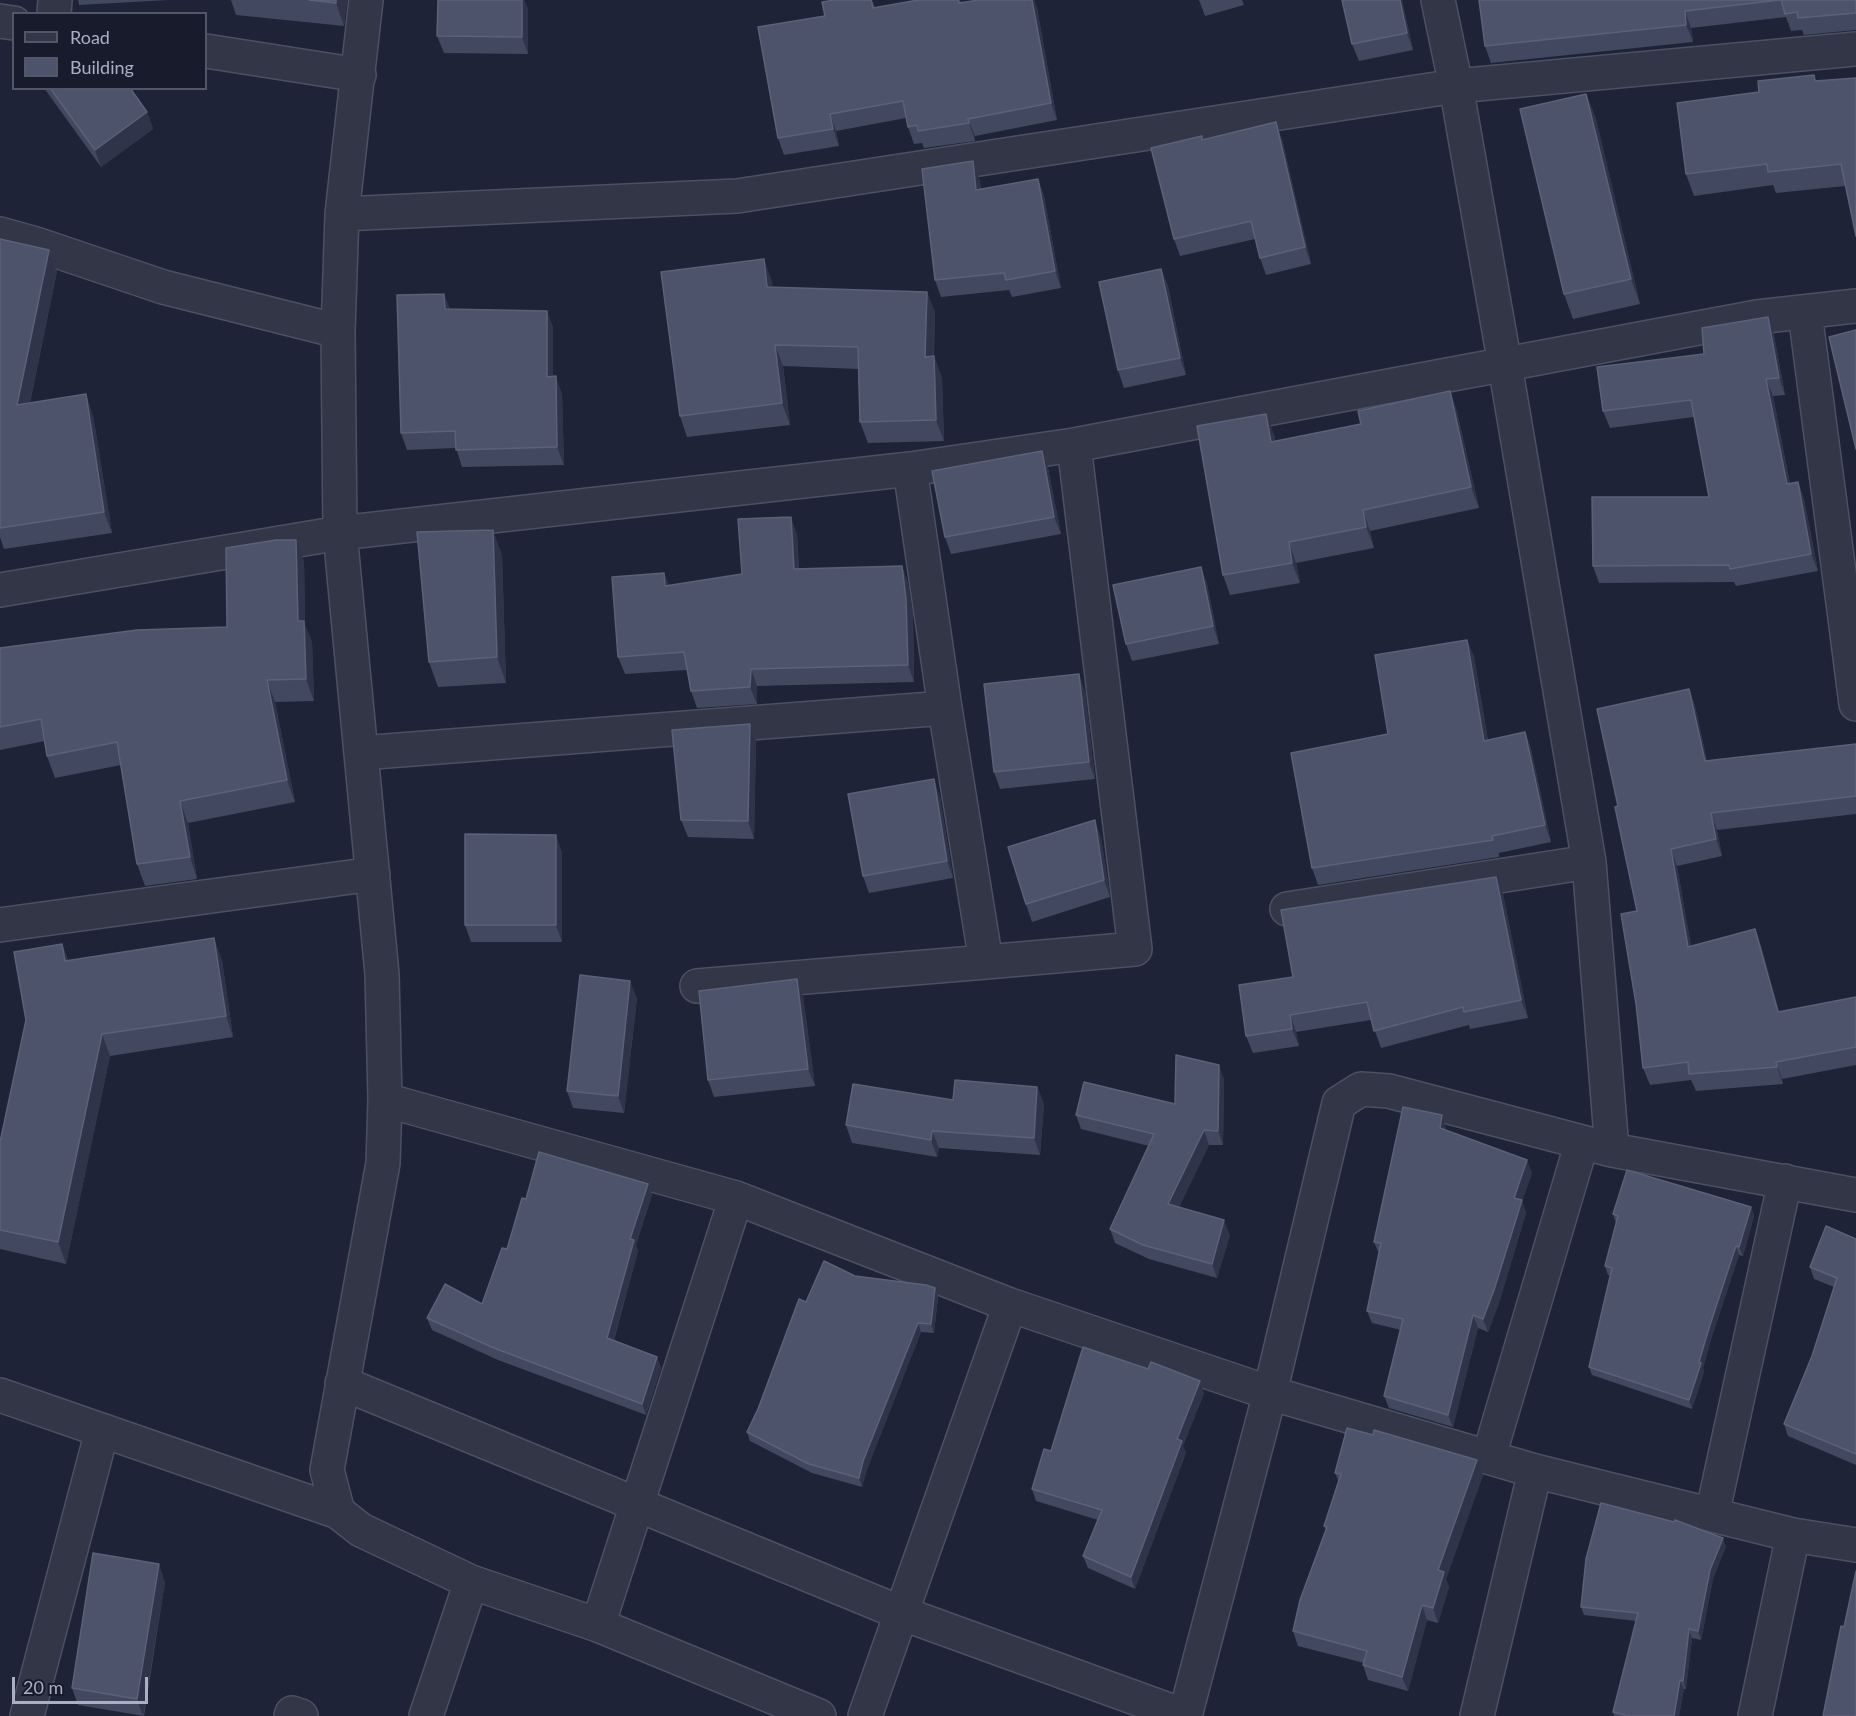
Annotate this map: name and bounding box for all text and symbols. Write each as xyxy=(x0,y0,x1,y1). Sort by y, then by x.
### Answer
legend xyxy=(12,12,207,90)
text: Road xyxy=(70,26,110,48)
text: Building xyxy=(70,56,134,78)
scale bar xyxy=(15,1665,152,1703)
text: 20 m xyxy=(23,1676,63,1698)

